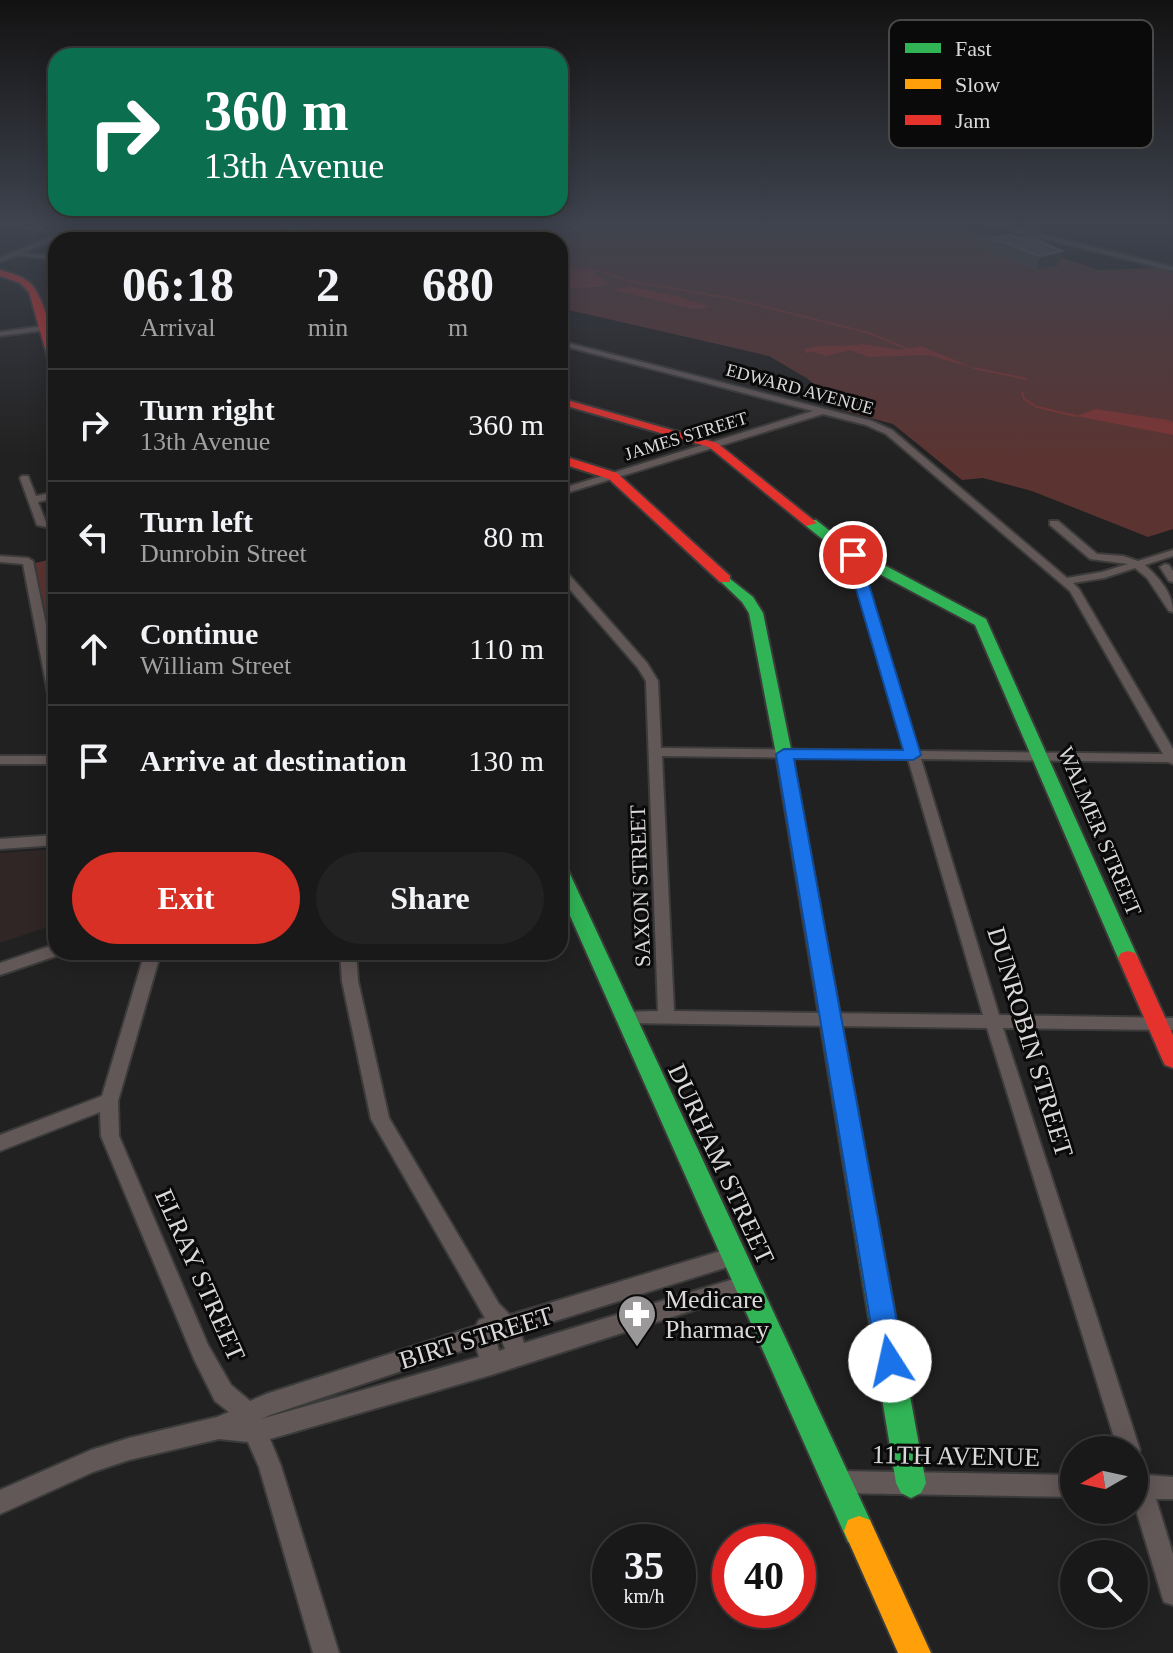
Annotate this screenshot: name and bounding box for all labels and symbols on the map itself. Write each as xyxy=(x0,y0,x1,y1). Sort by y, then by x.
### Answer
legend xyxy=(889,20,1153,148)
text: Fast xyxy=(955,36,992,61)
text: Slow xyxy=(955,72,1000,97)
text: Jam xyxy=(955,108,990,133)
street label: EDWARD AVENUE xyxy=(724,360,876,418)
street label: JAMES STREET xyxy=(622,408,750,464)
pin xyxy=(819,521,887,589)
street label: WALMER STREET xyxy=(1053,743,1147,920)
street label: SAXON STREET xyxy=(625,804,655,967)
street label: DUNROBIN STREET xyxy=(981,923,1079,1161)
street label: DURHAM STREET xyxy=(662,1059,780,1269)
street label: ELRAY STREET xyxy=(149,1185,251,1366)
place label: Medicare Pharmacy xyxy=(665,1285,769,1344)
pharmacy icon: Medicare Pharmacy xyxy=(616,1293,658,1348)
street label: BIRT STREET xyxy=(396,1301,556,1375)
position arrow xyxy=(848,1319,932,1403)
north arrow xyxy=(1060,1436,1148,1524)
street label: 11TH AVENUE xyxy=(872,1440,1040,1472)
speed limit sign: 40 xyxy=(712,1524,816,1628)

